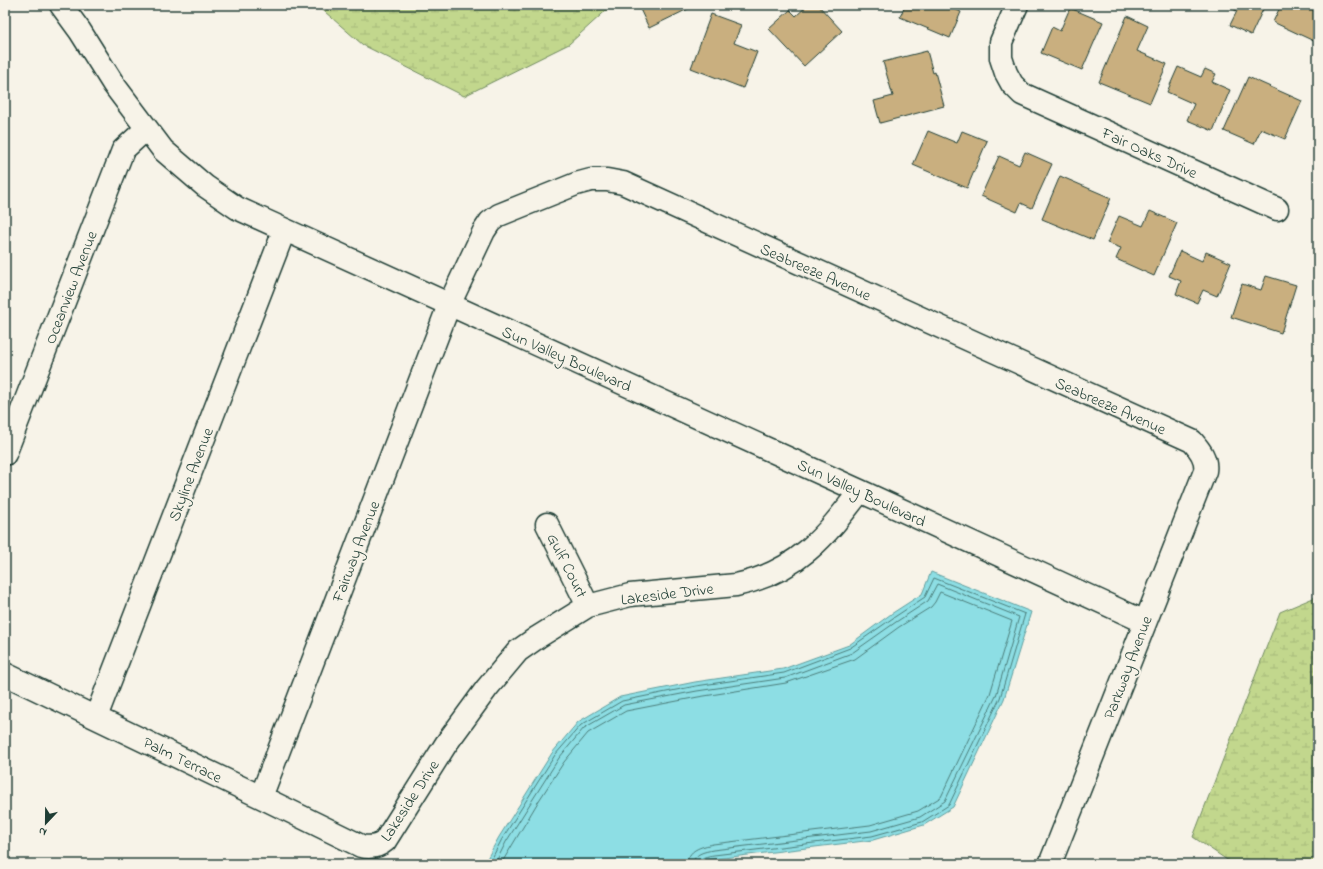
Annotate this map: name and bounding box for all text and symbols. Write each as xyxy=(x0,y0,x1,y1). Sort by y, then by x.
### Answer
street label: Fair Oaks Drive xyxy=(1097,122,1202,186)
street label: Oceanview Avenue xyxy=(39,227,105,348)
street label: Seabreeze Avenue xyxy=(756,238,875,308)
street label: Sun Valley Boulevard xyxy=(498,320,635,399)
street label: Seabreeze Avenue xyxy=(1051,372,1170,442)
street label: Skyline Avenue xyxy=(163,424,221,525)
street label: Sun Valley Boulevard xyxy=(793,453,930,534)
street label: Fairway Avenue xyxy=(326,497,387,607)
street label: Gulf Court xyxy=(540,529,593,603)
street label: Lakeside Drive xyxy=(619,577,716,613)
street label: Parkway Avenue xyxy=(1098,612,1160,723)
street label: Palm Terrace xyxy=(139,731,226,791)
street label: Lakeside Drive xyxy=(375,755,447,847)
north arrow xyxy=(26,803,66,843)
text: N xyxy=(36,823,49,840)

